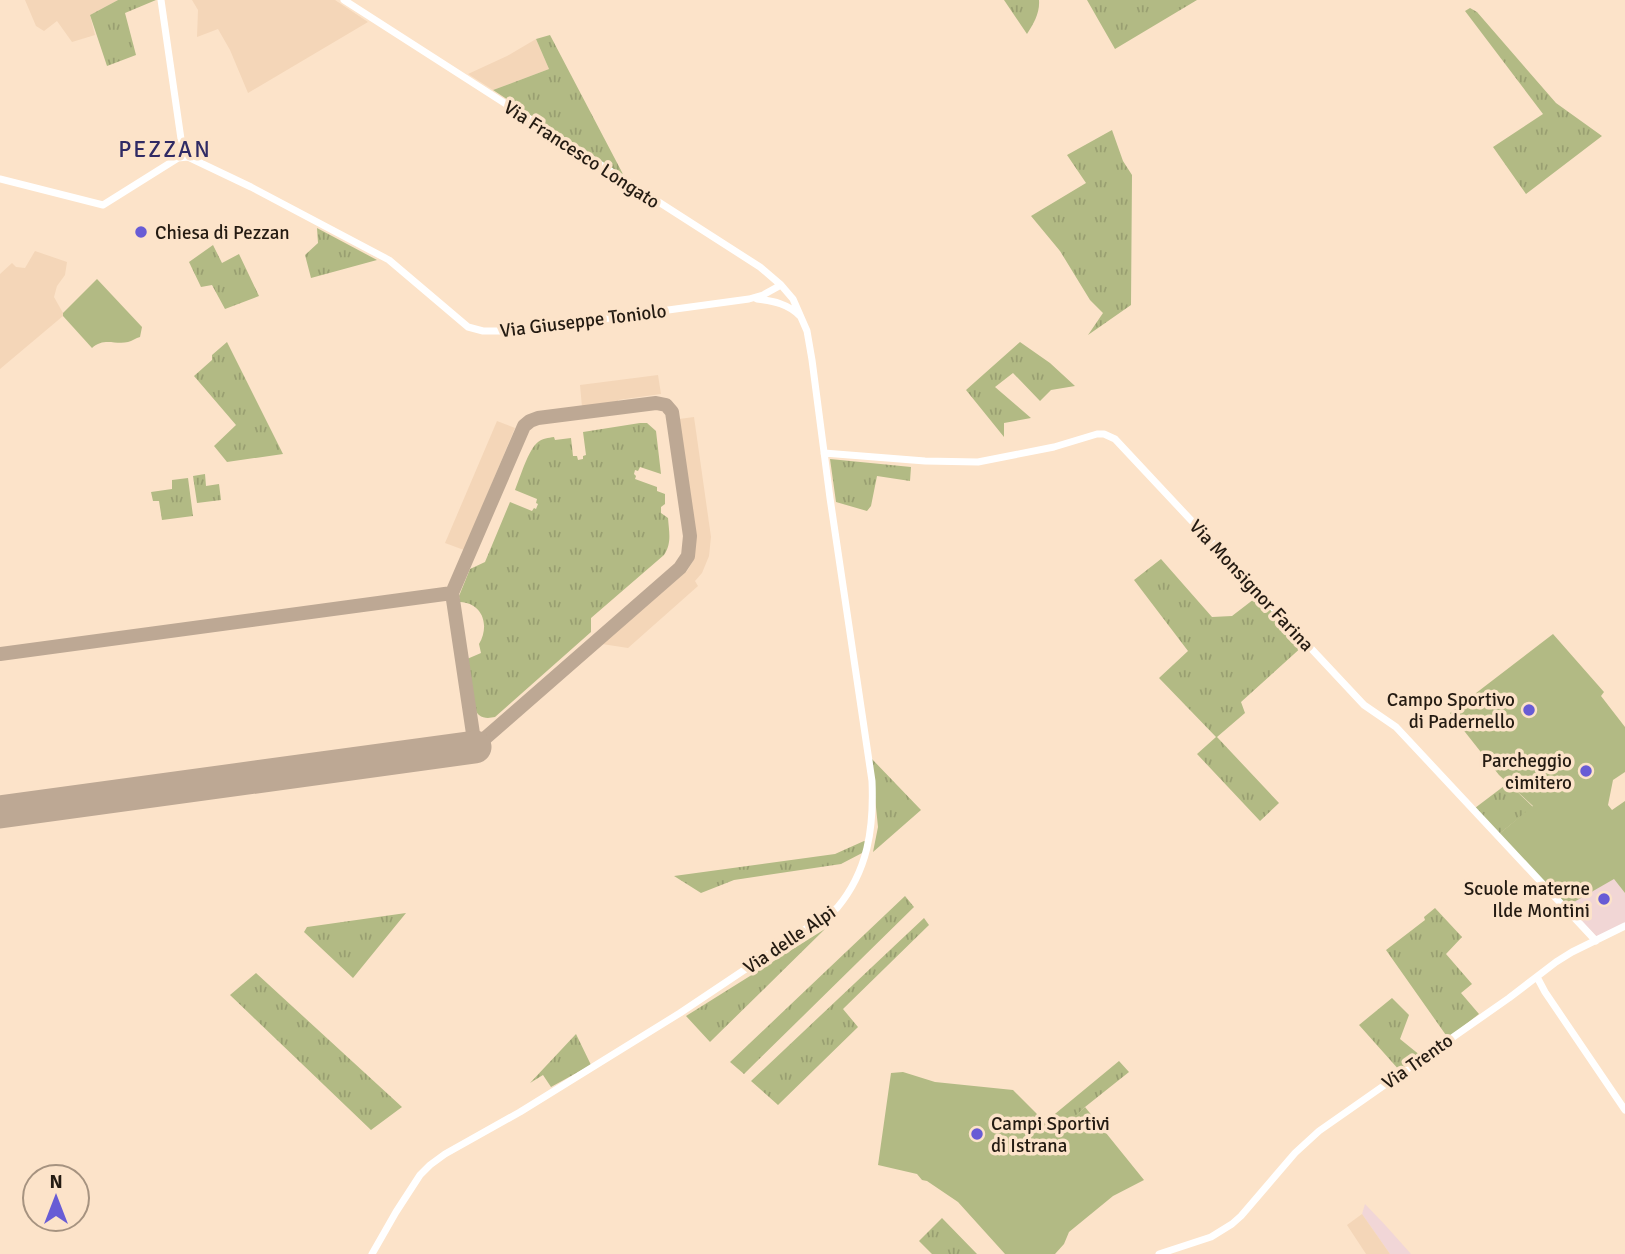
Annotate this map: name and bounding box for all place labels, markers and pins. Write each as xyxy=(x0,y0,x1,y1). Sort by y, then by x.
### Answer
place label: Chiesa di Pezzan xyxy=(155,221,290,245)
marker: Chiesa di Pezzan xyxy=(133,224,149,240)
place label: Campo Sportivo di Padernello xyxy=(1387,688,1515,734)
marker: Campo Sportivo di Padernello xyxy=(1521,702,1537,718)
place label: Parcheggio cimitero xyxy=(1482,749,1572,795)
marker: Parcheggio cimitero xyxy=(1578,763,1594,779)
place label: Scuole materne Ilde Montini xyxy=(1464,877,1590,923)
marker: Scuole materne Ilde Montini xyxy=(1596,891,1612,907)
place label: Campi Sportivi di Istrana xyxy=(991,1112,1110,1158)
marker: Campi Sportivi di Istrana xyxy=(969,1126,985,1142)

